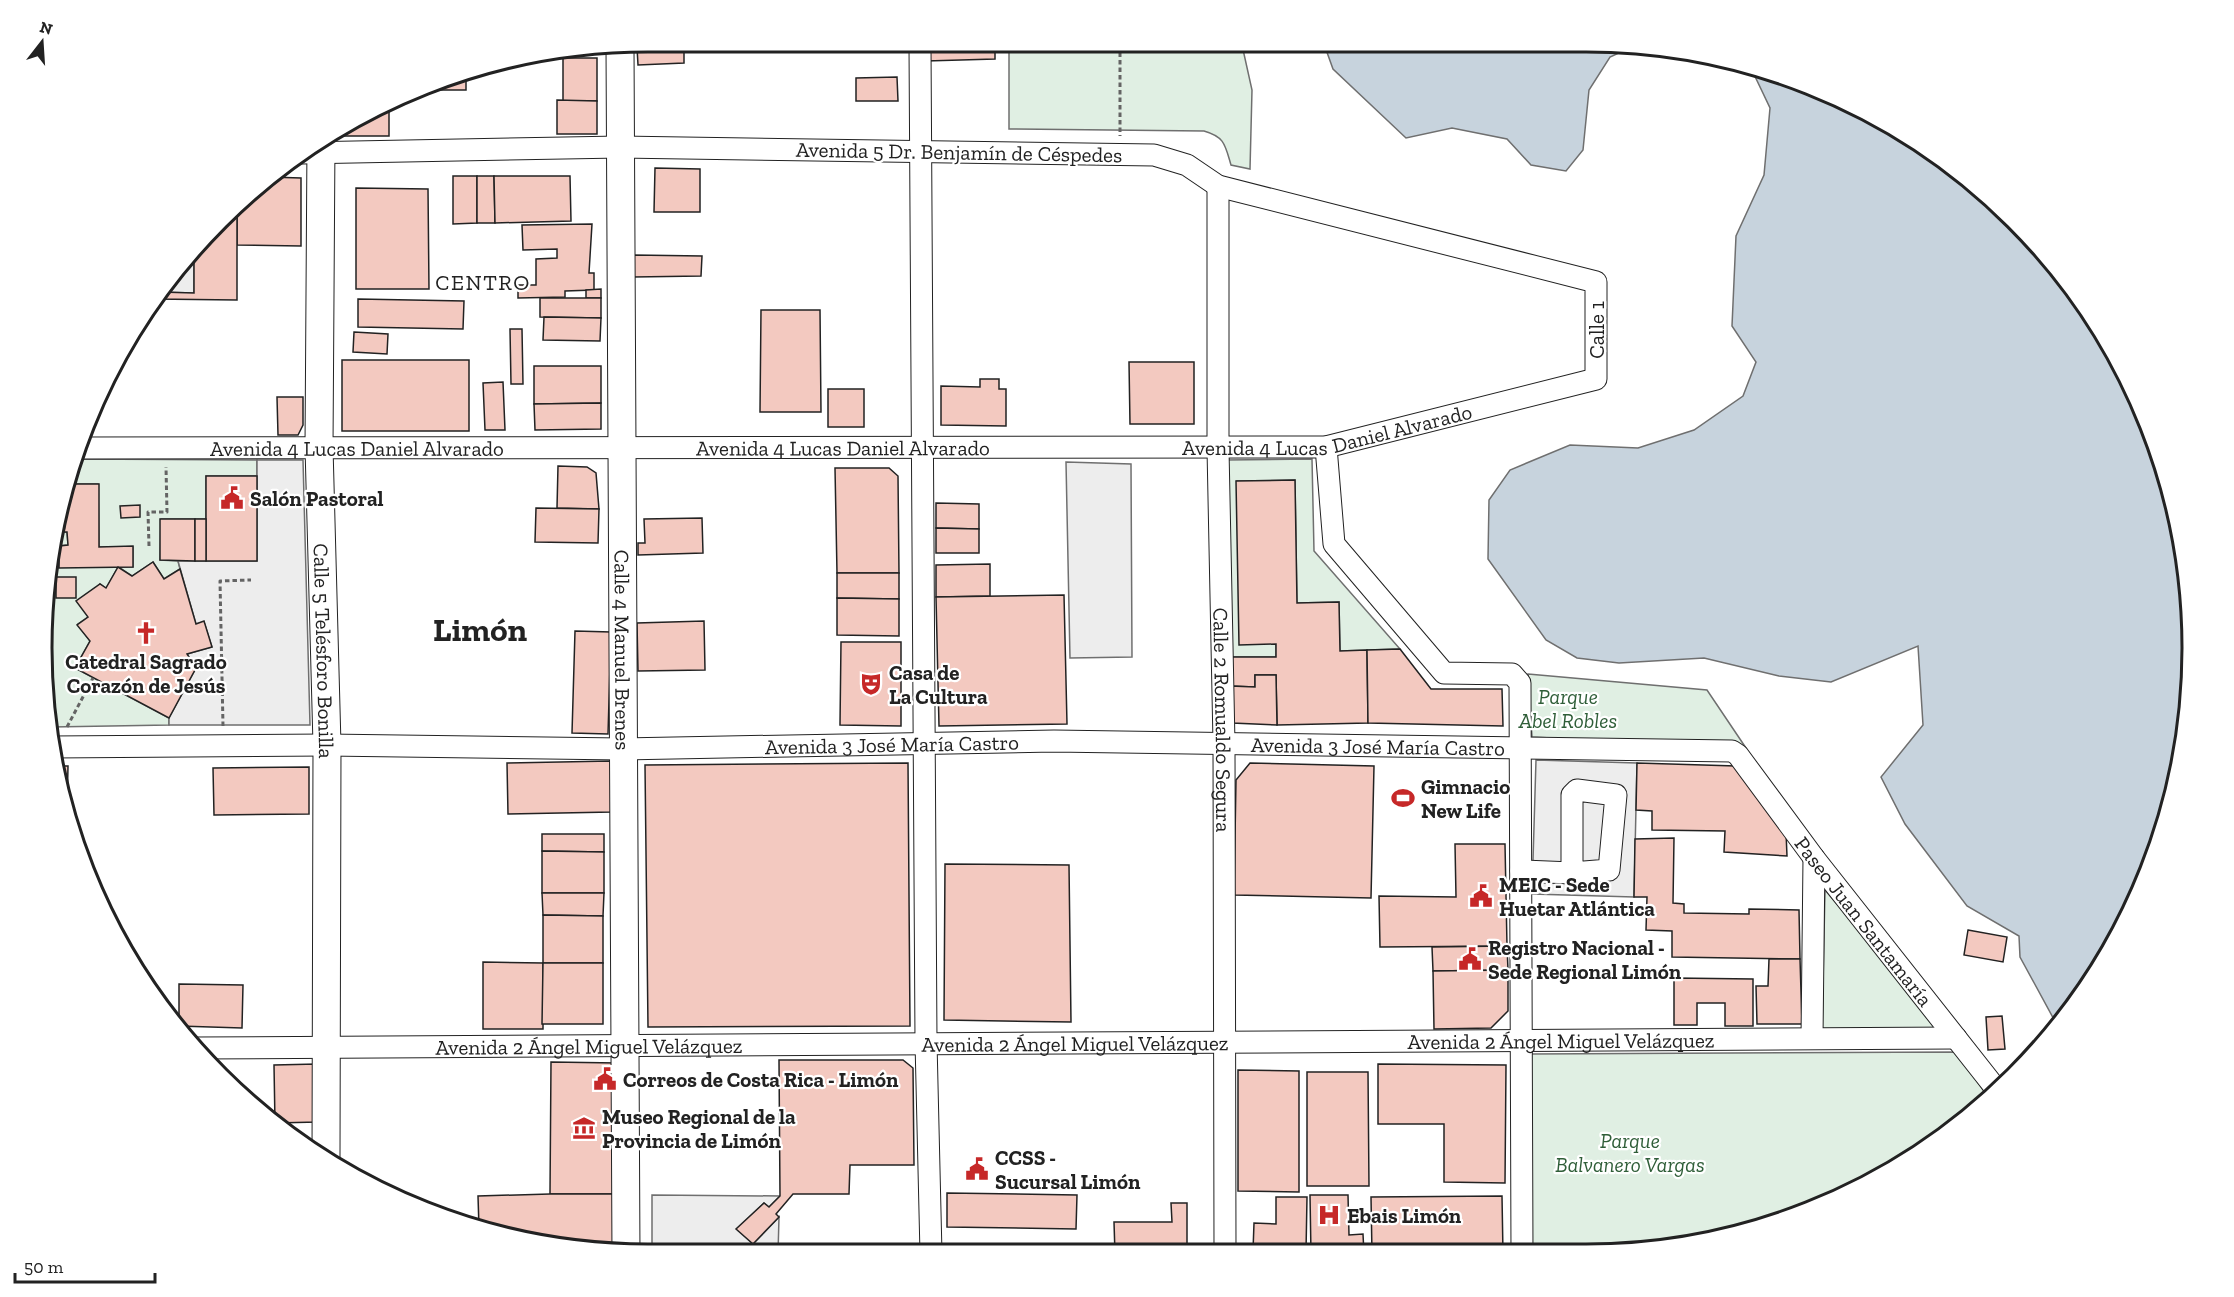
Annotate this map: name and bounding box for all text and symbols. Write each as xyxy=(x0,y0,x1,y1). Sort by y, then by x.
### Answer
north arrow xyxy=(12,12,72,72)
text: N xyxy=(38,17,55,39)
street label: Avenida 5 Dr. Benjamín de Céspedes xyxy=(796,137,1122,168)
district label: CENTRO xyxy=(435,269,531,296)
street label: Calle 1 xyxy=(1584,301,1609,359)
street label: Avenida 4 Lucas Daniel Alvarado xyxy=(1182,398,1474,460)
street label: Avenida 4 Lucas Daniel Alvarado xyxy=(210,435,504,460)
street label: Avenida 4 Lucas Daniel Alvarado xyxy=(696,435,990,460)
public building icon: Salón Pastoral xyxy=(219,485,245,511)
place label: Salón Pastoral xyxy=(250,486,384,511)
street label: Calle 5 Telésforo Bonilla xyxy=(309,543,340,759)
street label: Calle 4 Manuel Brenes xyxy=(610,550,636,750)
street label: Calle 2 Romualdo Segura xyxy=(1209,607,1237,832)
district label: Limón xyxy=(433,610,527,649)
church icon: Catedral Sagrado Corazón de Jesús xyxy=(133,620,159,646)
place label: Catedral Sagrado Corazón de Jesús xyxy=(65,649,227,698)
place label: Casa de La Cultura xyxy=(889,660,988,709)
theatre icon: Casa de La Cultura xyxy=(858,671,884,697)
park label: Parque Abel Robles xyxy=(1518,684,1617,733)
street label: Avenida 3 José María Castro xyxy=(765,729,1019,759)
street label: Avenida 3 José María Castro xyxy=(1251,731,1505,760)
place label: Gimnacio New Life xyxy=(1421,774,1510,823)
sports icon: Gimnacio New Life xyxy=(1390,785,1416,811)
street label: Paseo Juan Santamaría xyxy=(1790,831,1938,1011)
place label: MEIC - Sede Huetar Atlántica xyxy=(1499,872,1655,921)
public building icon: MEIC - Sede Huetar Atlántica xyxy=(1468,883,1494,909)
place label: Registro Nacional - Sede Regional Limón xyxy=(1488,935,1682,984)
public building icon: Registro Nacional - Sede Regional Limón xyxy=(1457,946,1483,972)
street label: Avenida 2 Ángel Miguel Velázquez xyxy=(1407,1027,1715,1054)
street label: Avenida 2 Ángel Miguel Velázquez xyxy=(921,1030,1229,1056)
street label: Avenida 2 Ángel Miguel Velázquez xyxy=(435,1032,743,1059)
public building icon: Correos de Costa Rica - Limón xyxy=(592,1066,618,1092)
place label: Correos de Costa Rica - Limón xyxy=(623,1067,899,1092)
place label: Museo Regional de la Provincia de Limón xyxy=(602,1104,796,1153)
museum icon: Museo Regional de la Provincia de Limón xyxy=(571,1115,597,1141)
park label: Parque Balvanero Vargas xyxy=(1555,1128,1705,1177)
place label: CCSS - Sucursal Limón xyxy=(995,1145,1141,1194)
public building icon: CCSS - Sucursal Limón xyxy=(964,1156,990,1182)
hospital icon: Ebais Limón xyxy=(1316,1202,1342,1228)
place label: Ebais Limón xyxy=(1347,1203,1462,1228)
scale bar xyxy=(15,1246,154,1284)
text: 50 m xyxy=(24,1256,64,1278)

